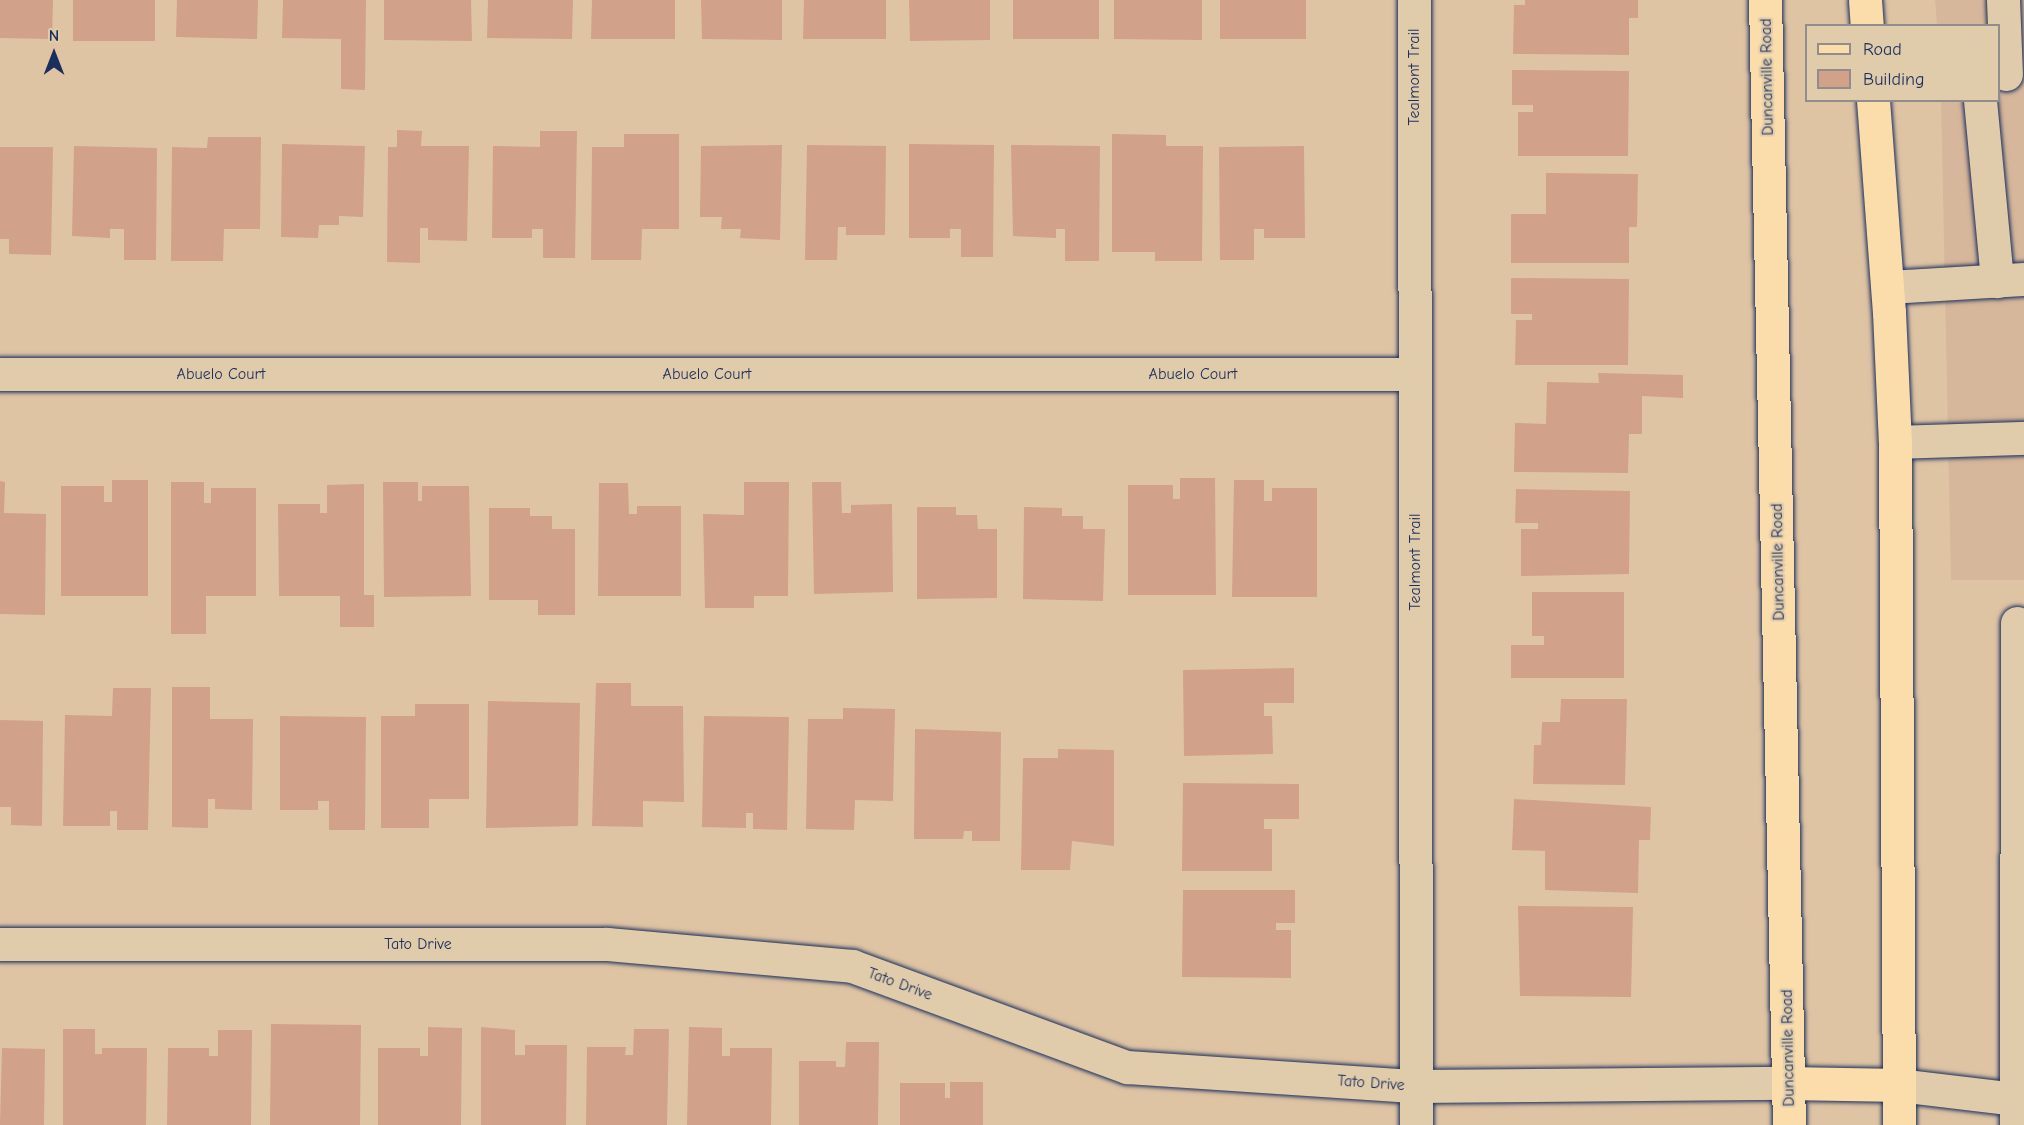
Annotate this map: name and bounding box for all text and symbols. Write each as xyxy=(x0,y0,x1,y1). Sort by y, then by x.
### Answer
street label: Duncanville Road xyxy=(1756,18,1778,136)
north arrow xyxy=(24,24,84,84)
legend xyxy=(1805,24,2000,102)
text: N xyxy=(49,27,59,45)
street label: Tealmont Trail xyxy=(1404,28,1424,126)
text: Road xyxy=(1863,39,1902,60)
text: Building xyxy=(1863,69,1925,90)
street label: Abuelo Court xyxy=(177,364,265,384)
street label: Abuelo Court xyxy=(663,364,751,384)
street label: Abuelo Court xyxy=(1149,364,1237,384)
street label: Duncanville Road xyxy=(1767,503,1789,621)
street label: Tealmont Trail xyxy=(1405,513,1425,611)
street label: Tato Drive xyxy=(384,934,452,954)
street label: Tato Drive xyxy=(865,963,935,1005)
street label: Duncanville Road xyxy=(1777,989,1799,1107)
street label: Tato Drive xyxy=(1337,1071,1405,1095)

